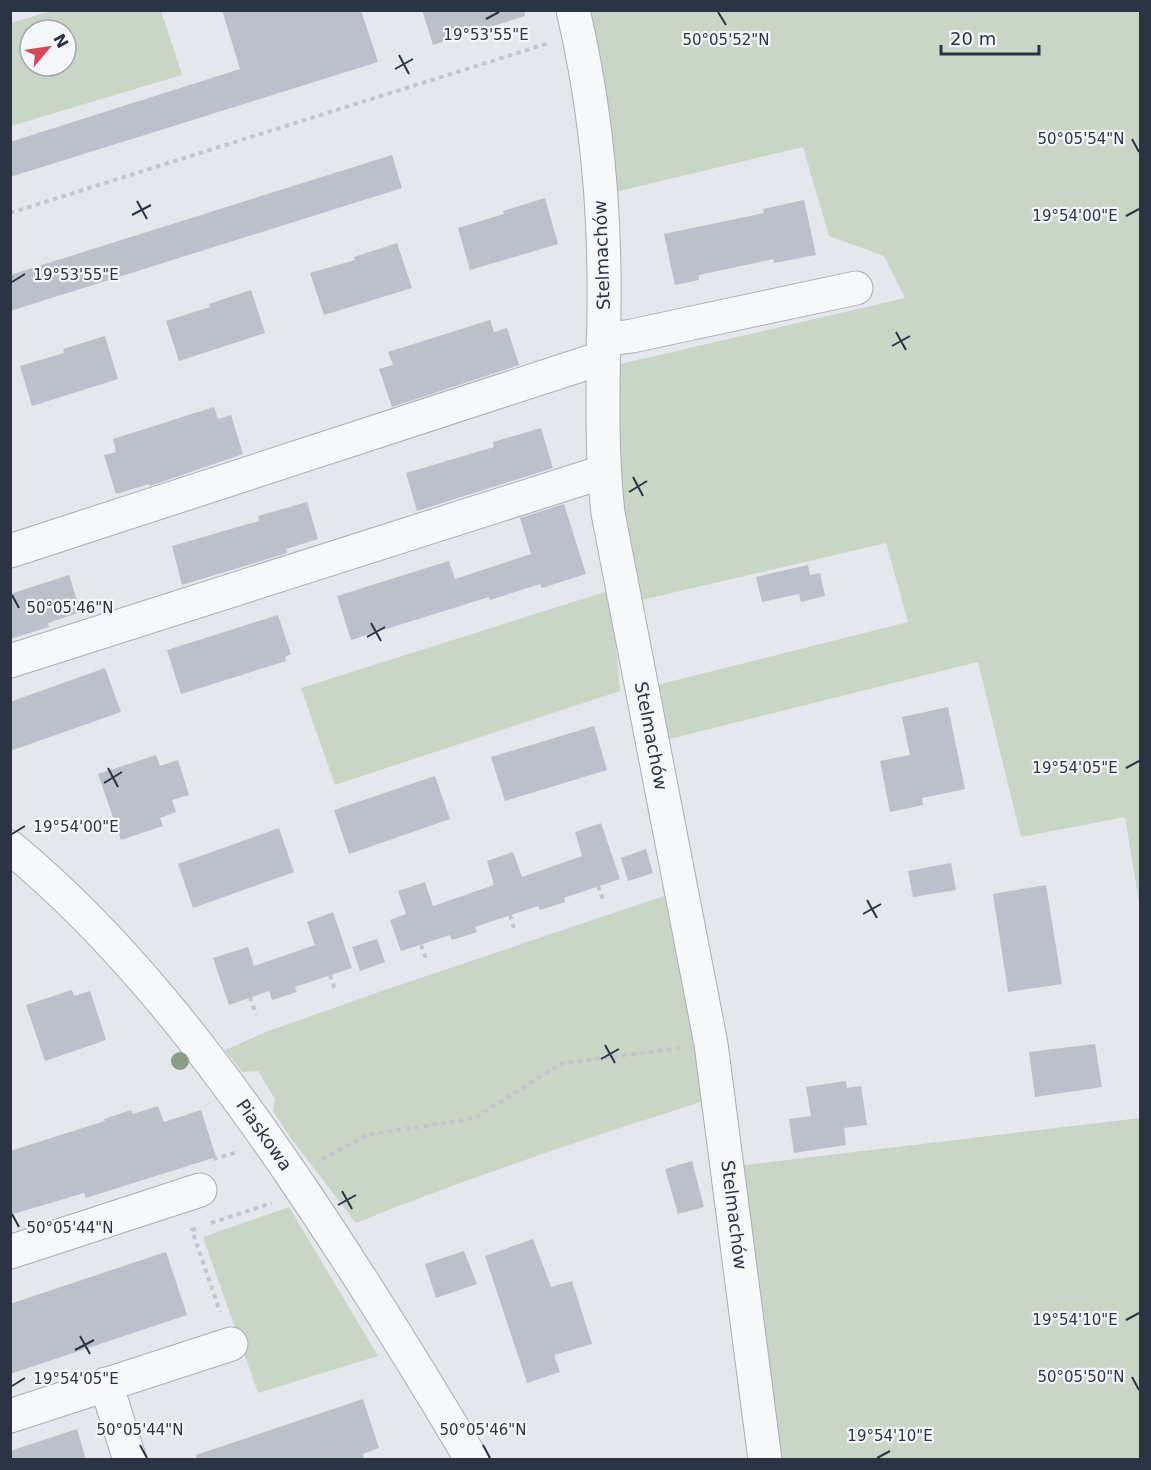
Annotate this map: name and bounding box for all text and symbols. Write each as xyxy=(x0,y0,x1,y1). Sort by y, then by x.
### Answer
north arrow xyxy=(18,18,78,78)
scale bar xyxy=(941,18,1038,56)
text: 19°53'55"E xyxy=(443,26,529,44)
text: 20 m xyxy=(950,28,996,49)
text: N xyxy=(49,31,72,51)
text: 50°05'52"N xyxy=(682,31,770,49)
text: 50°05'54"N xyxy=(1037,130,1125,148)
street label: Stelmachów xyxy=(589,200,614,310)
text: 19°54'00"E xyxy=(1032,207,1118,225)
text: 19°53'55"E xyxy=(33,266,119,284)
text: 50°05'46"N xyxy=(26,599,114,617)
street label: Stelmachów xyxy=(631,680,672,792)
text: 19°54'05"E xyxy=(1032,759,1118,777)
text: 19°54'00"E xyxy=(33,818,119,836)
street label: Piaskowa xyxy=(232,1095,297,1174)
street label: Stelmachów xyxy=(717,1159,752,1271)
text: 50°05'44"N xyxy=(26,1219,114,1237)
text: 19°54'10"E xyxy=(1032,1311,1118,1329)
text: 50°05'50"N xyxy=(1037,1368,1125,1386)
text: 19°54'05"E xyxy=(33,1370,119,1388)
text: 50°05'44"N xyxy=(96,1421,184,1439)
text: 50°05'46"N xyxy=(439,1421,527,1439)
text: 19°54'10"E xyxy=(847,1427,933,1445)

